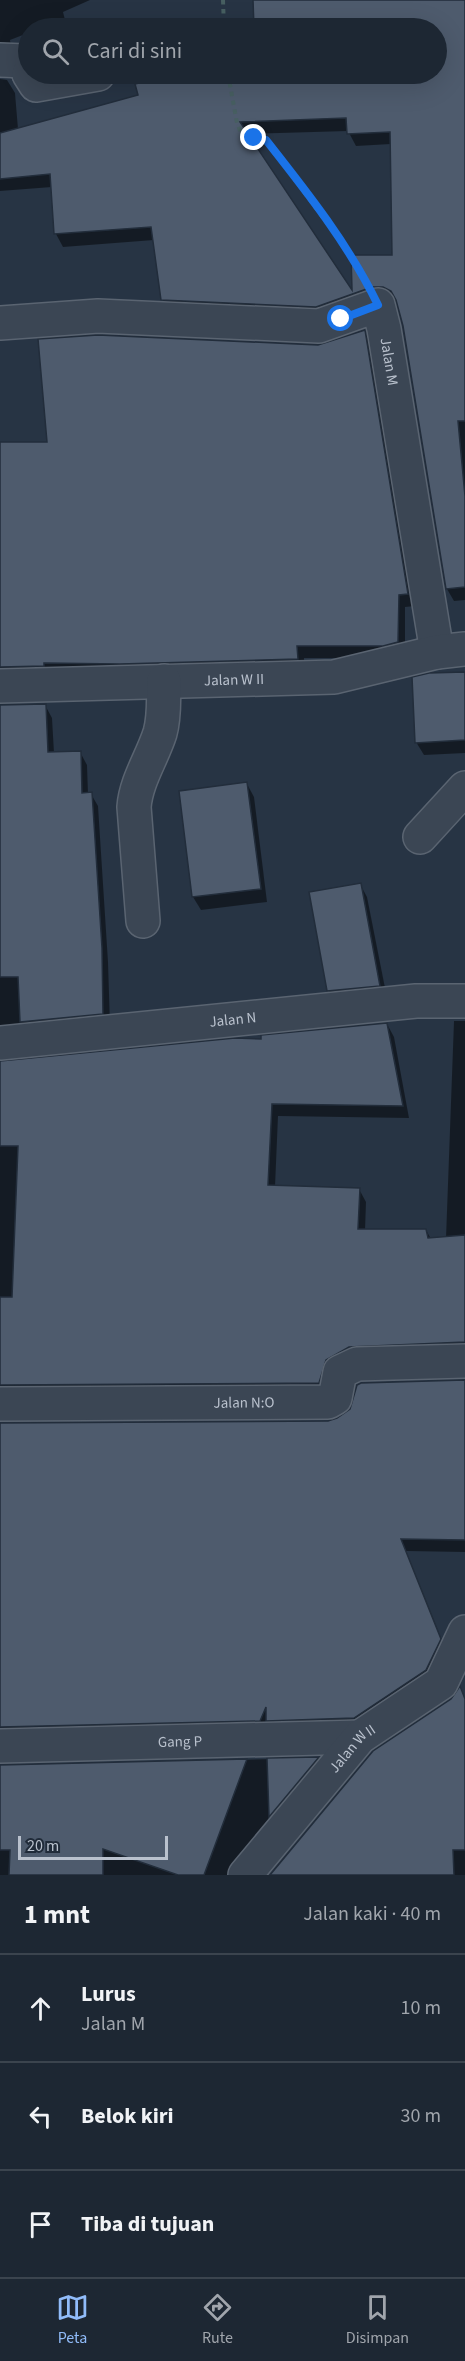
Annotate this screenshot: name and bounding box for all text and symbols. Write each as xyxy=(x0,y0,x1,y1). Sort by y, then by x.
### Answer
search box xyxy=(18,18,447,84)
icon: search xyxy=(39,35,72,68)
text: Cari di sini xyxy=(87,35,182,67)
route end xyxy=(240,124,266,150)
route start xyxy=(327,305,353,331)
street label: Jalan M xyxy=(375,336,404,387)
street label: Jalan W II xyxy=(204,668,264,691)
street label: Jalan N xyxy=(208,1007,257,1032)
street label: Jalan N:O xyxy=(214,1392,274,1413)
street label: Jalan W II xyxy=(324,1719,379,1777)
street label: Gang P xyxy=(158,1730,202,1753)
scale bar xyxy=(18,1833,168,1860)
text: 20 m xyxy=(27,1835,59,1857)
text: 1 mnt xyxy=(24,1896,90,1933)
text: Jalan kaki · 40 m xyxy=(303,1900,441,1928)
text: Lurus xyxy=(81,1978,136,2010)
icon: ahead xyxy=(24,1992,57,2025)
text: 10 m xyxy=(401,1994,441,2022)
text: Jalan M xyxy=(81,2010,145,2038)
icon: left xyxy=(24,2100,57,2133)
text: Belok kiri xyxy=(81,2100,174,2132)
text: 30 m xyxy=(401,2102,441,2130)
icon: arrive xyxy=(24,2208,57,2241)
text: Tiba di tujuan xyxy=(81,2208,214,2240)
tab: Peta xyxy=(56,2291,89,2349)
tab: Rute xyxy=(201,2291,234,2349)
tab: Disimpan xyxy=(346,2291,409,2349)

